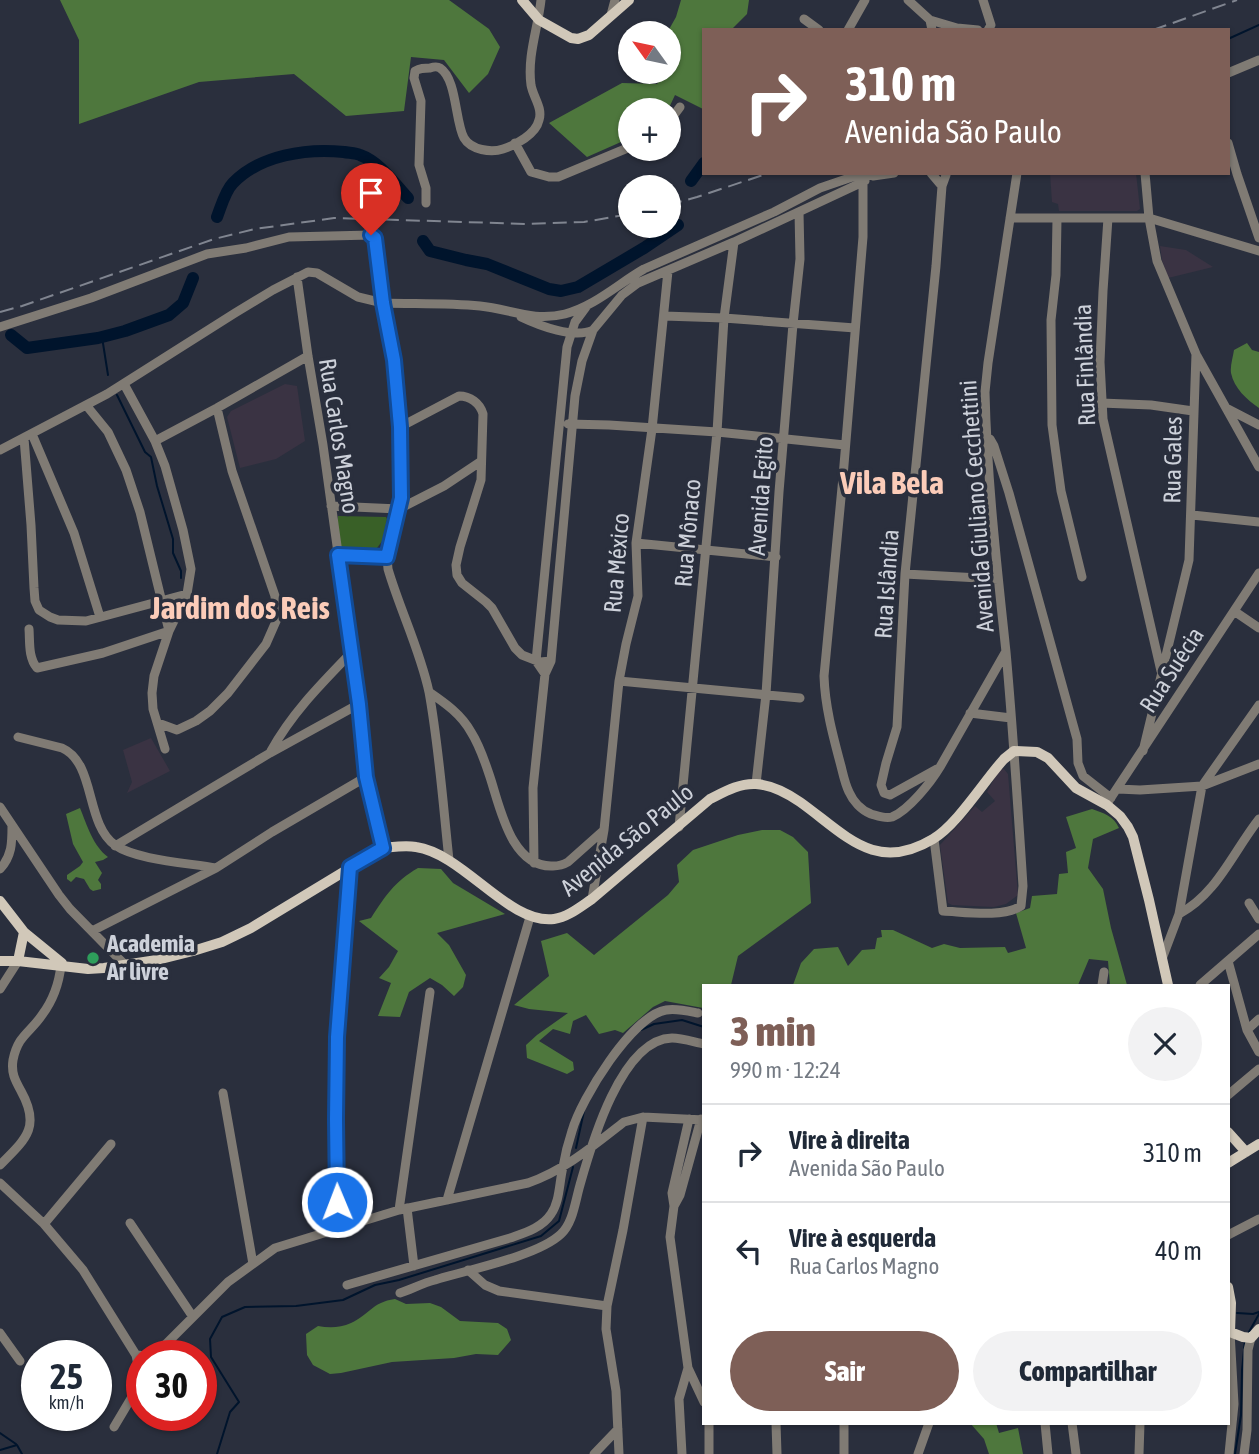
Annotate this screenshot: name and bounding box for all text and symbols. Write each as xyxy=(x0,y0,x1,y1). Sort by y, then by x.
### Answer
north arrow xyxy=(618,21,681,84)
map controls xyxy=(618,21,681,238)
text: 310 m xyxy=(845,55,956,111)
icon: right xyxy=(730,56,821,147)
button: + xyxy=(618,98,681,161)
text: Avenida São Paulo xyxy=(845,113,1062,150)
pin xyxy=(341,163,401,235)
icon: arrive xyxy=(352,174,390,212)
button: − xyxy=(618,175,681,238)
street label: Rua Finlândia xyxy=(1069,304,1100,426)
street label: Rua Carlos Magno xyxy=(314,356,365,515)
street label: Avenida Giuliano Cecchettini xyxy=(954,379,999,633)
street label: Rua Gales xyxy=(1158,416,1187,504)
street label: Avenida Egito xyxy=(743,436,778,556)
district label: Vila Bela xyxy=(839,464,944,501)
street label: Rua Mônaco xyxy=(669,478,706,588)
street label: Rua México xyxy=(599,512,634,614)
street label: Rua Islândia xyxy=(869,528,904,640)
district label: Jardim dos Reis xyxy=(149,589,330,626)
street label: Rua Suécia xyxy=(1134,622,1209,717)
street label: Avenida São Paulo xyxy=(555,778,698,901)
place label: Academia Ar livre xyxy=(106,930,195,985)
marker: Academia Ar livre xyxy=(85,950,101,966)
text: 3 min xyxy=(730,1007,816,1055)
button: close xyxy=(1128,1007,1202,1081)
text: 990 m · 12:24 xyxy=(730,1057,841,1083)
text: Vire à direita xyxy=(789,1125,910,1155)
icon: right xyxy=(730,1134,768,1172)
text: 310 m xyxy=(1143,1138,1202,1168)
text: Avenida São Paulo xyxy=(789,1155,945,1181)
position arrow xyxy=(300,1165,374,1239)
text: Vire à esquerda xyxy=(789,1223,936,1253)
icon: left xyxy=(730,1232,768,1270)
text: 40 m xyxy=(1155,1236,1202,1266)
text: Rua Carlos Magno xyxy=(789,1253,939,1279)
button: Sair xyxy=(730,1331,959,1411)
button: Compartilhar xyxy=(973,1331,1202,1411)
speed limit sign: 30 xyxy=(126,1340,217,1431)
text: 25 xyxy=(50,1356,83,1396)
text: km/h xyxy=(49,1392,84,1413)

